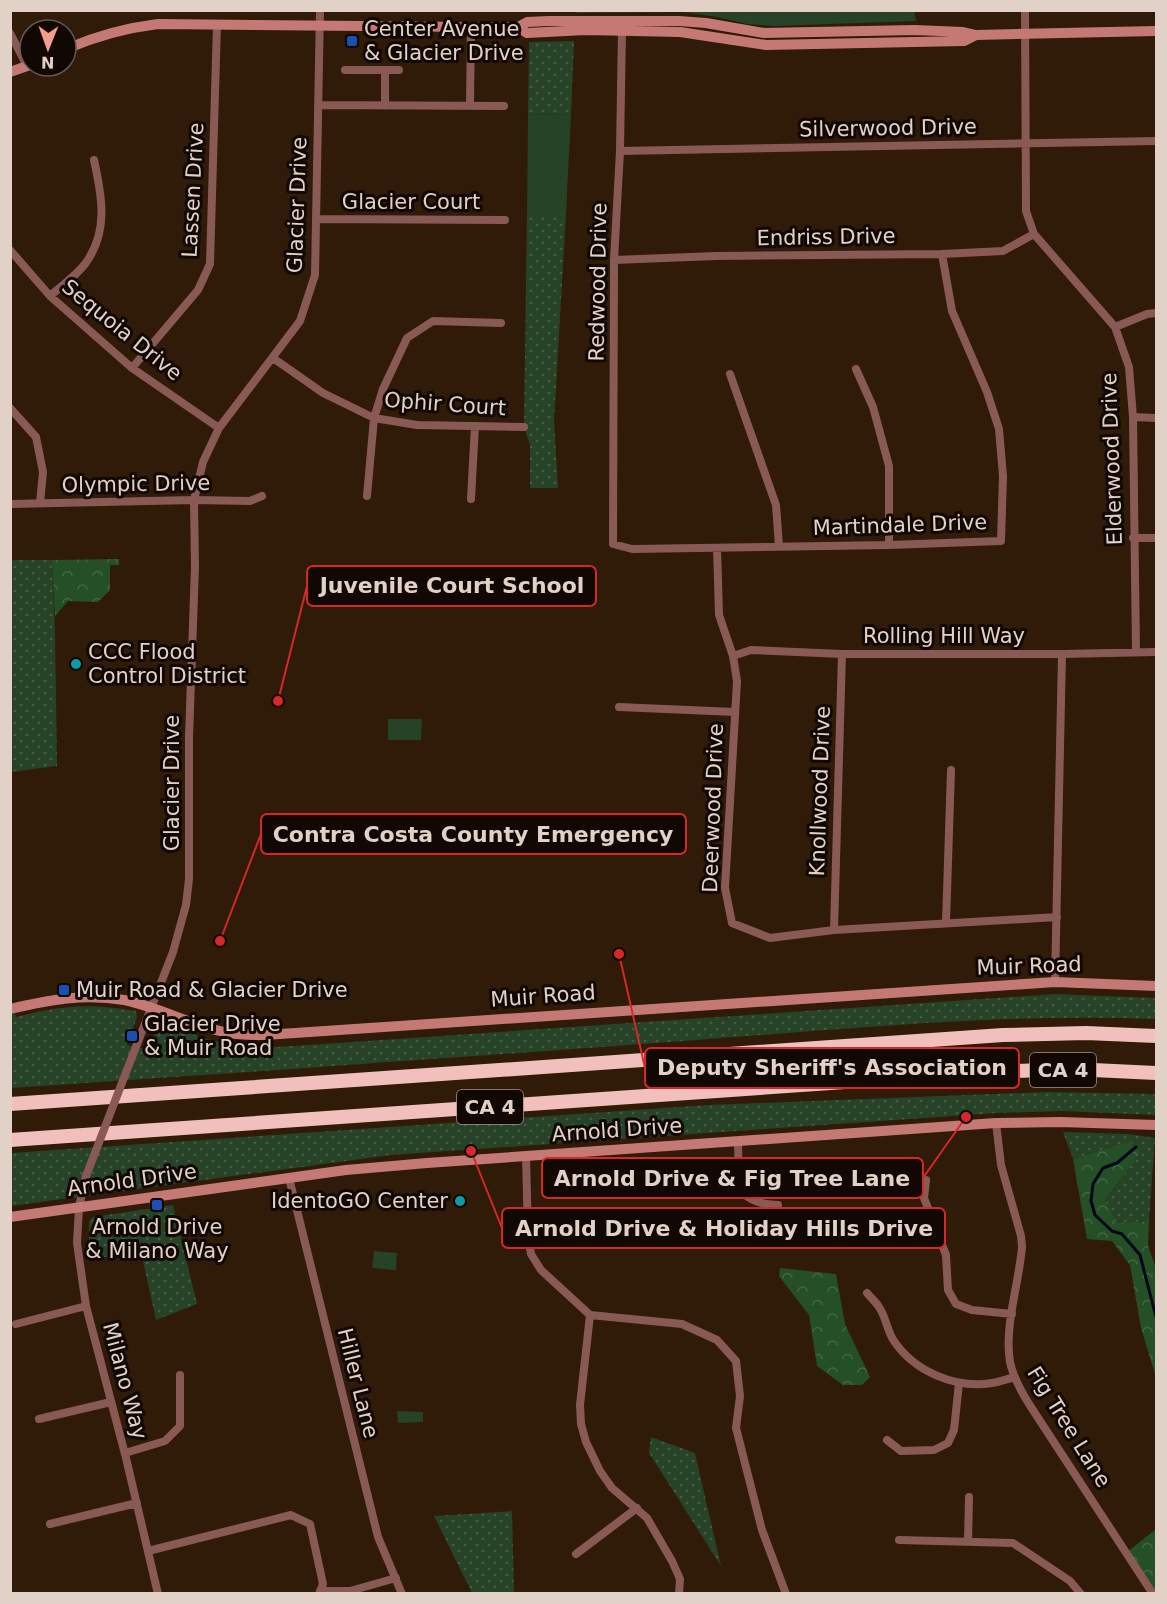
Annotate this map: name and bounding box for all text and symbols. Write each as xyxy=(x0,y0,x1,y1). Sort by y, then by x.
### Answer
place label: Center Avenue & Glacier Drive xyxy=(364,17,524,65)
north arrow xyxy=(18,18,78,78)
marker: Center Avenue & Glacier Drive xyxy=(345,34,359,48)
text: N xyxy=(41,53,55,72)
street label: Silverwood Drive xyxy=(799,114,977,142)
street label: Lassen Drive xyxy=(177,122,209,258)
street label: Glacier Drive xyxy=(283,136,311,274)
street label: Glacier Court xyxy=(342,190,480,214)
street label: Redwood Drive xyxy=(585,202,611,362)
street label: Endriss Drive xyxy=(756,224,896,250)
street label: Sequoia Drive xyxy=(57,274,187,386)
street label: Elderwood Drive xyxy=(1097,372,1127,546)
street label: Ophir Court xyxy=(383,388,507,420)
street label: Olympic Drive xyxy=(61,471,211,497)
street label: Martindale Drive xyxy=(812,510,988,540)
callout: Juvenile Court School xyxy=(307,566,596,606)
text: Juvenile Court School xyxy=(318,573,584,598)
street label: Rolling Hill Way xyxy=(863,624,1025,648)
place label: CCC Flood Control District xyxy=(88,640,246,688)
marker: CCC Flood Control District xyxy=(69,657,83,671)
street label: Knollwood Drive xyxy=(805,705,835,877)
street label: Glacier Drive xyxy=(160,715,184,851)
street label: Deerwood Drive xyxy=(698,723,728,893)
callout: Contra Costa County Emergency xyxy=(261,814,686,854)
text: Contra Costa County Emergency xyxy=(273,822,673,847)
street label: Muir Road xyxy=(976,952,1082,980)
place label: Muir Road & Glacier Drive xyxy=(76,978,348,1002)
street label: Muir Road xyxy=(490,980,596,1012)
marker: Muir Road & Glacier Drive xyxy=(57,983,71,997)
place label: Glacier Drive & Muir Road xyxy=(144,1012,281,1060)
marker: Glacier Drive & Muir Road xyxy=(125,1029,139,1043)
callout: Deputy Sheriff's Association xyxy=(645,1048,1019,1088)
road number: CA 4 xyxy=(1030,1053,1096,1087)
text: Deputy Sheriff's Association xyxy=(657,1055,1007,1080)
road number: CA 4 xyxy=(457,1090,523,1124)
street label: Arnold Drive xyxy=(551,1113,683,1147)
callout: Arnold Drive & Fig Tree Lane xyxy=(542,1158,923,1198)
street label: Arnold Drive xyxy=(66,1159,198,1201)
text: Arnold Drive & Fig Tree Lane xyxy=(554,1166,910,1191)
place label: IdentoGO Center xyxy=(271,1189,448,1213)
marker: IdentoGO Center xyxy=(453,1194,467,1208)
marker: Arnold Drive & Milano Way xyxy=(150,1198,164,1212)
callout: Arnold Drive & Holiday Hills Drive xyxy=(502,1208,945,1248)
place label: Arnold Drive & Milano Way xyxy=(85,1215,229,1263)
text: Arnold Drive & Holiday Hills Drive xyxy=(515,1216,933,1241)
street label: Milano Way xyxy=(98,1320,152,1442)
street label: Hiller Lane xyxy=(333,1326,383,1440)
street label: Fig Tree Lane xyxy=(1022,1362,1116,1492)

